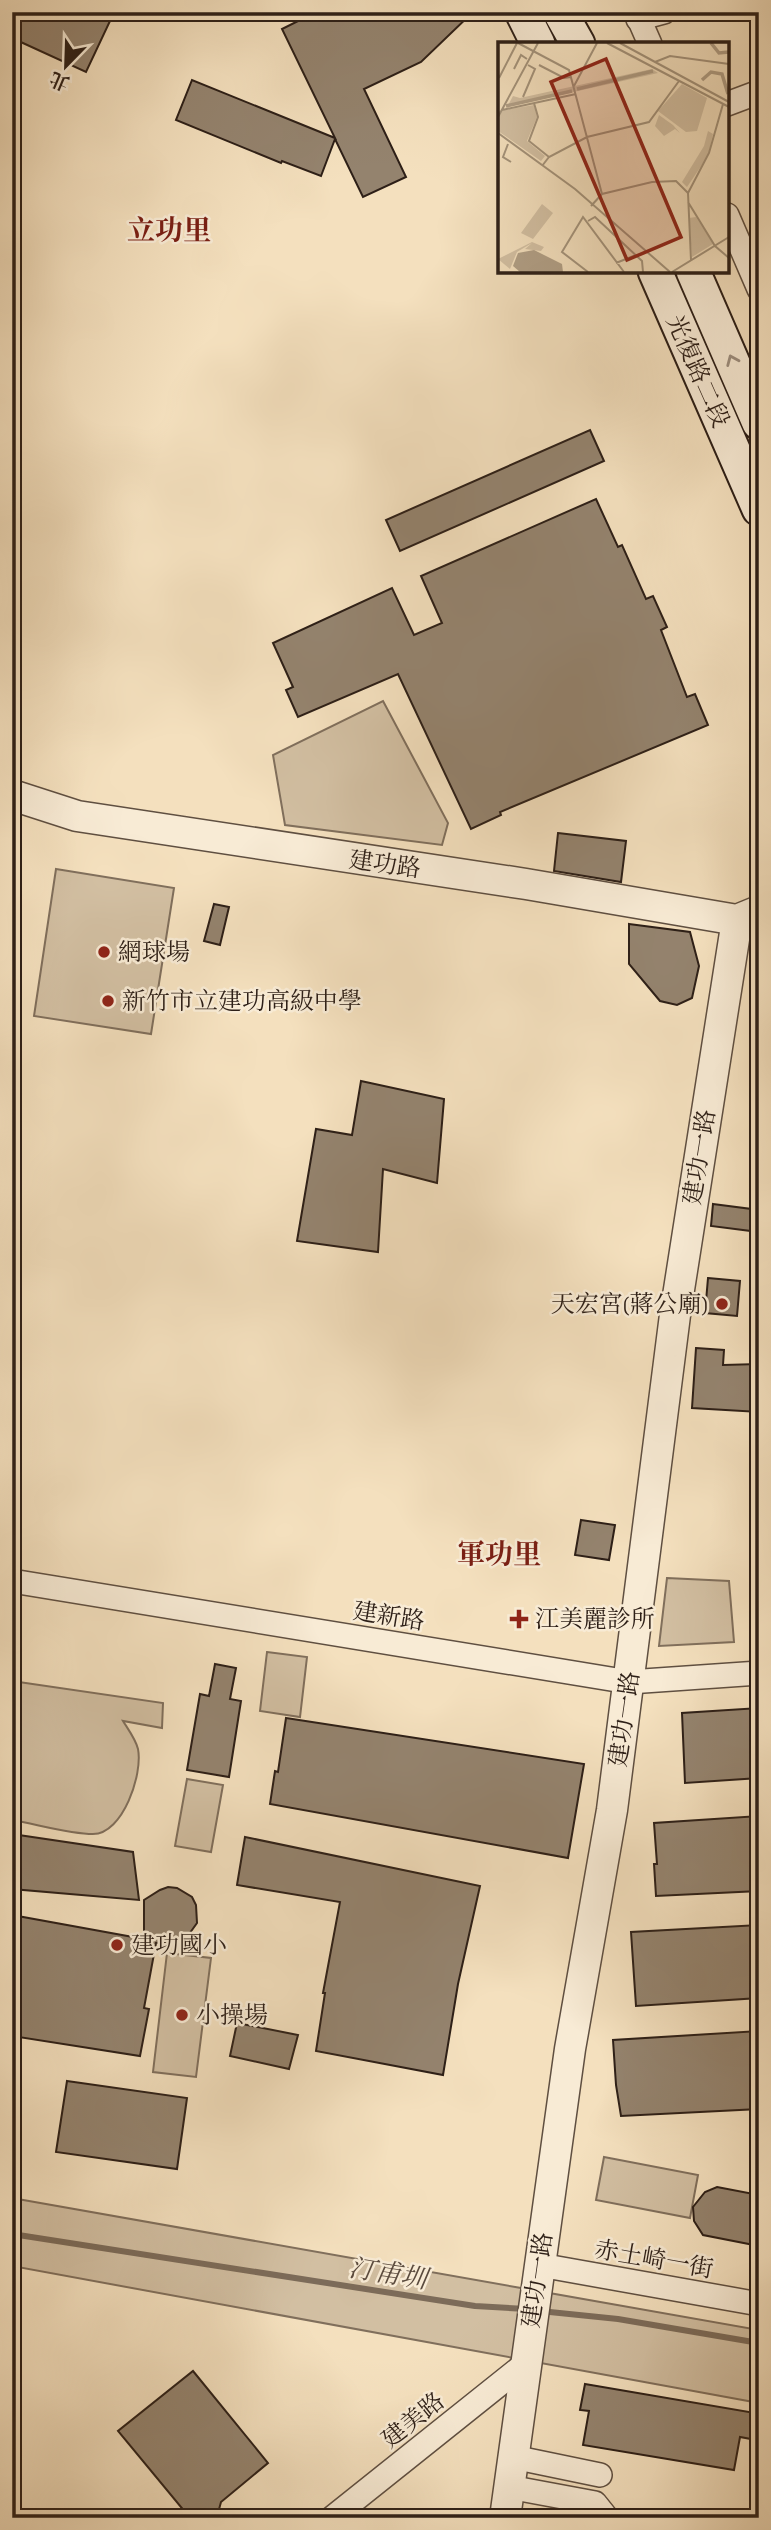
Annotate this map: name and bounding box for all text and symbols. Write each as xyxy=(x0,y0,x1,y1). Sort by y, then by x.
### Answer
north arrow xyxy=(32,32,102,102)
inset map xyxy=(498,42,729,273)
text: 北 xyxy=(46,65,74,96)
district label: 立功里 xyxy=(127,212,211,250)
street label: 光復路二段 xyxy=(659,310,737,432)
one-way arrow xyxy=(726,355,740,368)
street label: 建功路 xyxy=(347,843,423,885)
place label: 網球場 xyxy=(118,936,190,968)
marker: 網球場 xyxy=(96,944,112,960)
place label: 新竹市立建功高級中學 xyxy=(122,985,362,1017)
marker: 新竹市立建功高級中學 xyxy=(100,993,116,1009)
street label: 建功一路 xyxy=(676,1107,722,1207)
place label: 天宏宮(蔣公廟) xyxy=(551,1288,708,1320)
marker: 天宏宮(蔣公廟) xyxy=(714,1296,730,1312)
district label: 軍功里 xyxy=(457,1536,541,1574)
street label: 建新路 xyxy=(351,1595,427,1637)
place label: 江美麗診所 xyxy=(535,1603,655,1635)
marker: 江美麗診所 xyxy=(509,1609,529,1629)
street label: 建功一路 xyxy=(601,1669,647,1769)
place label: 建功國小 xyxy=(131,1929,227,1961)
marker: 建功國小 xyxy=(109,1937,125,1953)
place label: 小操場 xyxy=(196,1999,268,2031)
marker: 小操場 xyxy=(174,2007,190,2023)
street label: 建功一路 xyxy=(514,2230,560,2330)
street label: 赤土崎一街 xyxy=(592,2233,716,2285)
water label: 汀甫圳 xyxy=(347,2250,433,2298)
street label: 建美路 xyxy=(375,2385,451,2455)

